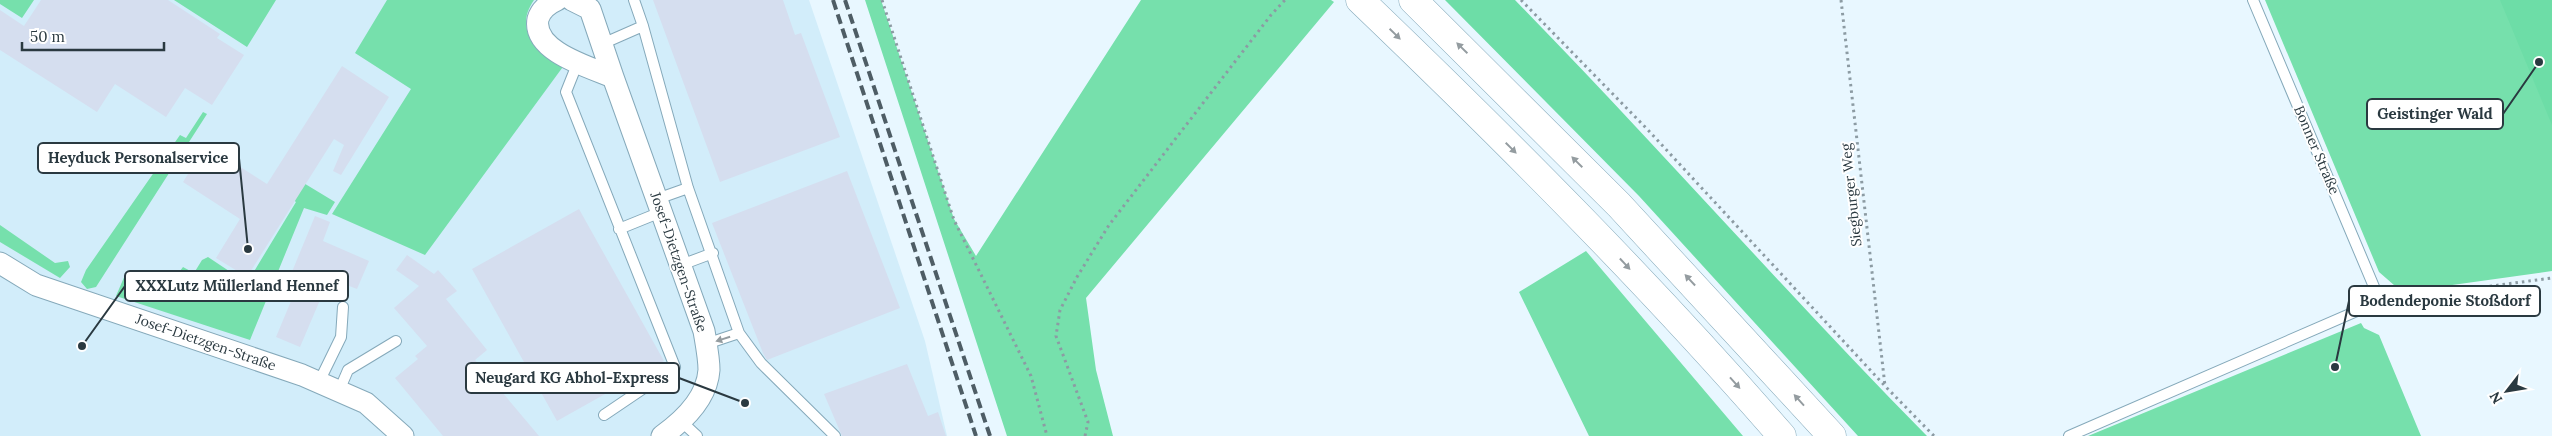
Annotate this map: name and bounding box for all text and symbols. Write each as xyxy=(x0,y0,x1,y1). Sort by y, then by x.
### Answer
scale bar xyxy=(22,20,165,52)
text: 50 m xyxy=(30,27,65,46)
one-way arrow xyxy=(1389,28,1401,40)
one-way arrow xyxy=(1457,42,1469,54)
callout: Geistinger Wald xyxy=(2367,99,2503,129)
street label: Bonner Straße xyxy=(2290,103,2344,198)
text: Geistinger Wald xyxy=(2377,104,2493,123)
one-way arrow xyxy=(1505,142,1517,154)
street label: Siegburger Weg xyxy=(1837,142,1865,247)
callout: Heyduck Personalservice xyxy=(38,143,239,173)
text: Heyduck Personalservice xyxy=(48,148,228,167)
one-way arrow xyxy=(1572,157,1584,169)
street label: Josef-Dietzgen-Straße xyxy=(646,189,712,335)
one-way arrow xyxy=(1619,258,1631,270)
callout: XXXLutz Müllerland Hennef xyxy=(125,271,348,301)
one-way arrow xyxy=(1684,274,1696,286)
text: XXXLutz Müllerland Hennef xyxy=(136,276,340,295)
callout: Bodendeponie Stoßdorf xyxy=(2349,286,2540,316)
text: Bodendeponie Stoßdorf xyxy=(2359,291,2532,310)
street label: Josef-Dietzgen-Straße xyxy=(133,309,279,375)
one-way arrow xyxy=(715,335,730,343)
callout: Neugard KG Abhol-Express xyxy=(466,363,679,393)
north arrow xyxy=(2482,366,2532,416)
text: Neugard KG Abhol-Express xyxy=(475,368,669,387)
one-way arrow xyxy=(1729,377,1741,389)
text: N xyxy=(2485,388,2506,407)
one-way arrow xyxy=(1793,394,1805,406)

